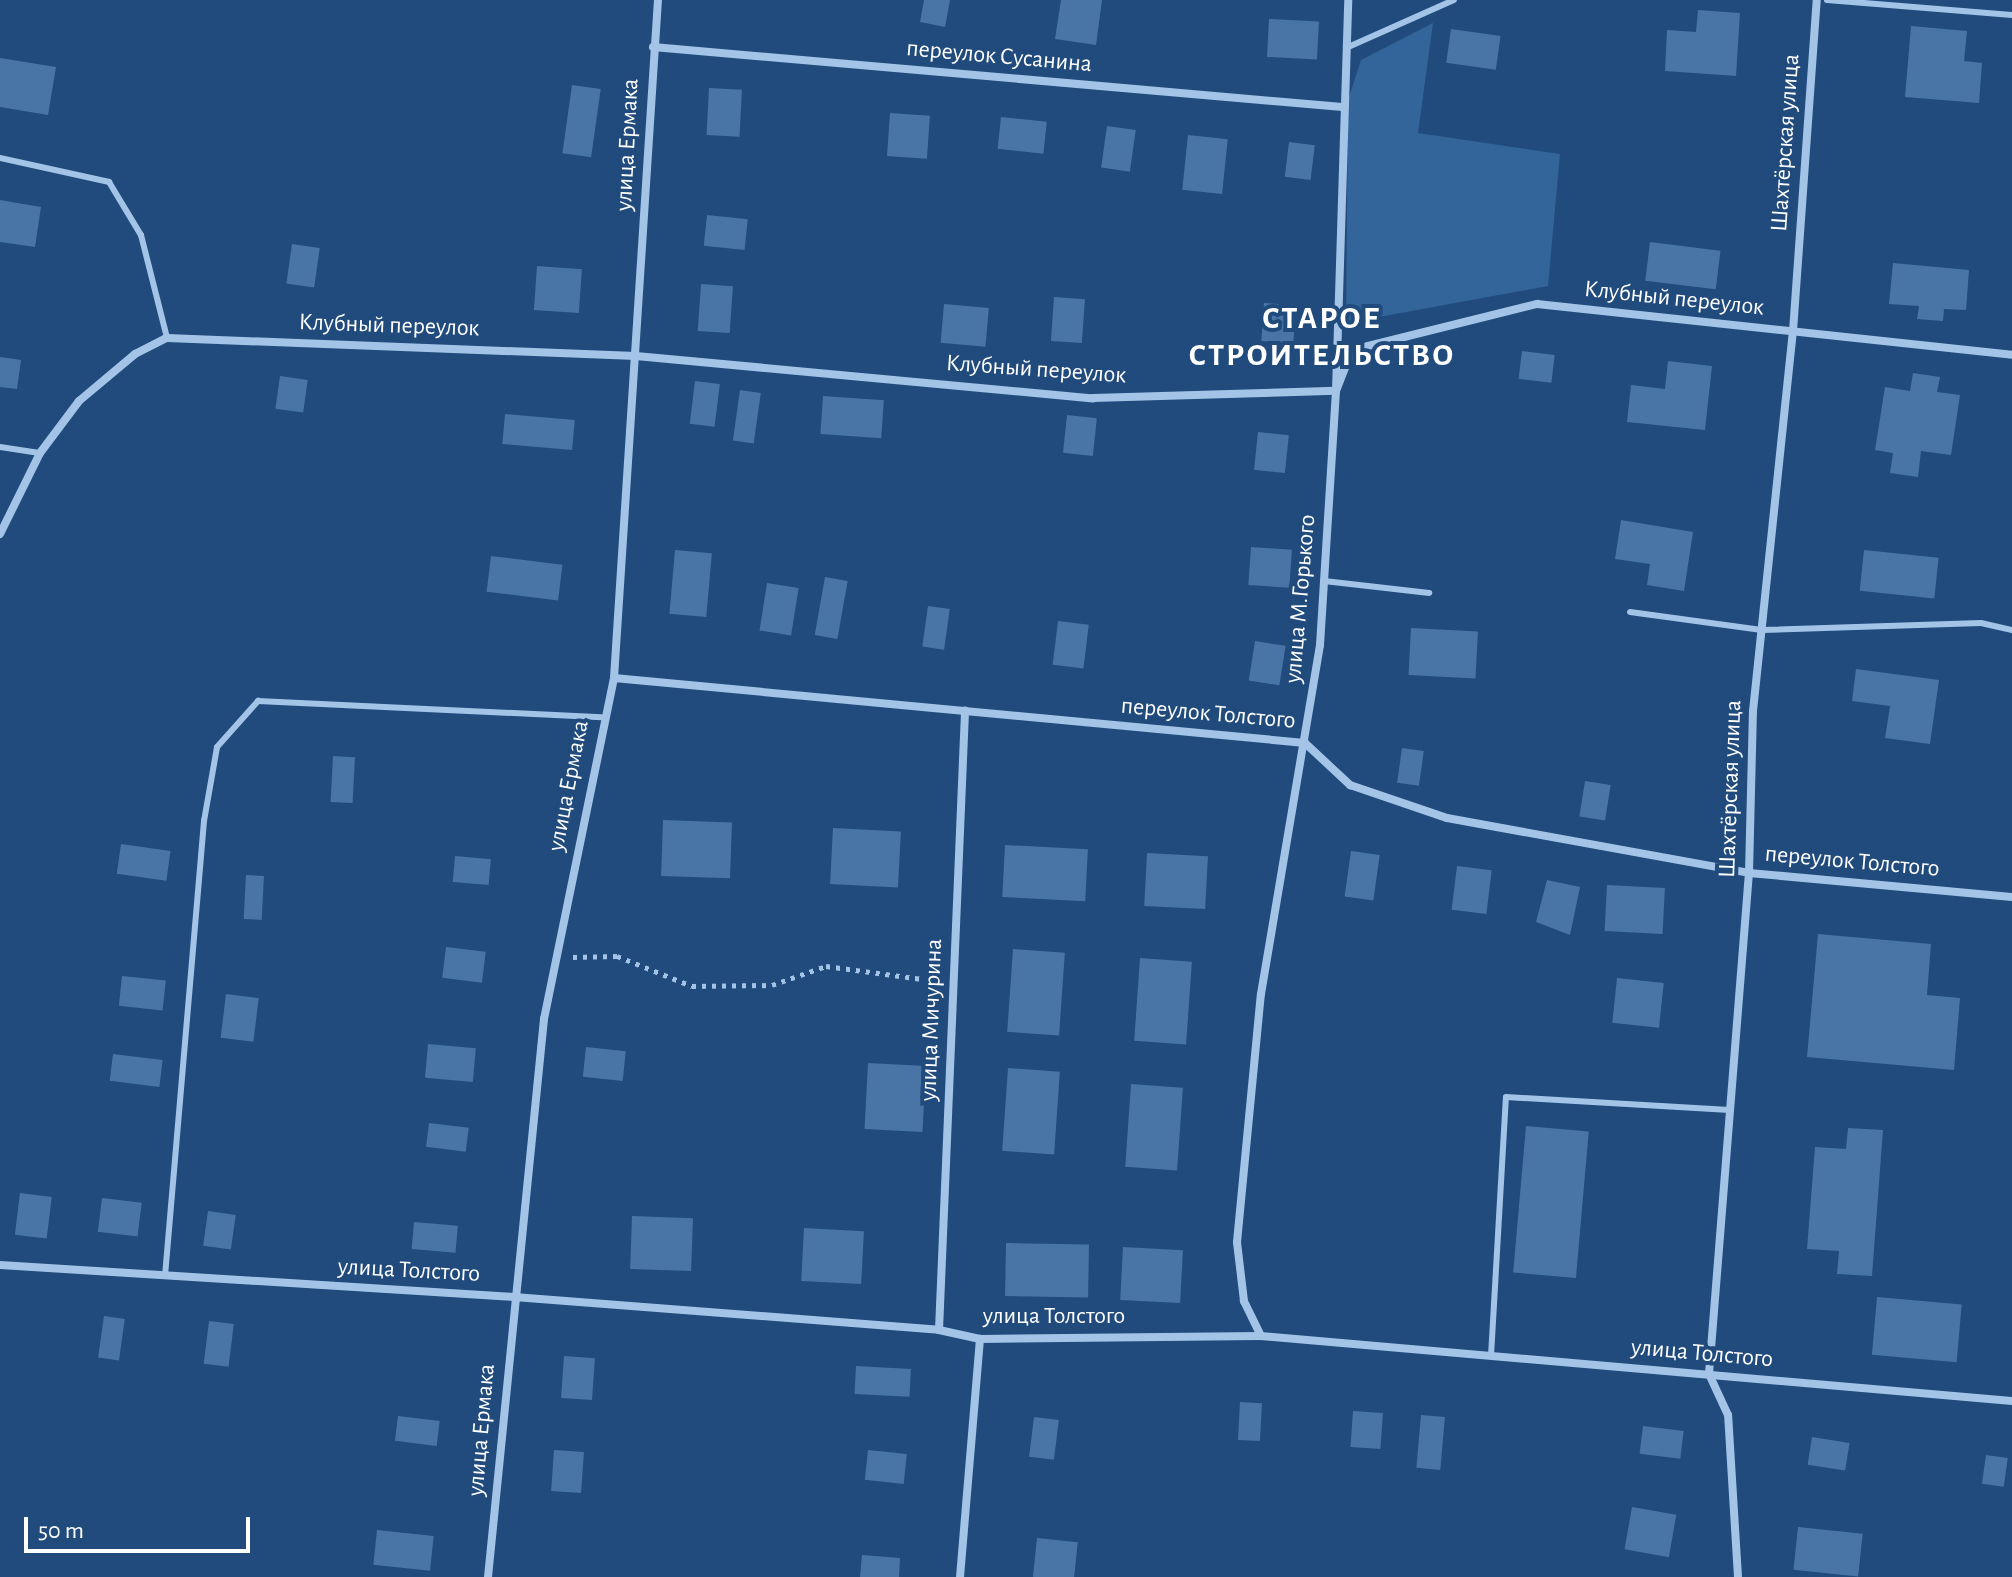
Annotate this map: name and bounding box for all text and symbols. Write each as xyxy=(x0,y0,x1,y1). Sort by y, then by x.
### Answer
street label: переулок Сусанина xyxy=(905,35,1093,79)
street label: Шахтёрская улица xyxy=(1765,53,1807,233)
street label: улица Ермака xyxy=(610,78,646,212)
street label: Клубный переулок xyxy=(1583,275,1765,323)
district label: СТАРОЕ СТРОИТЕЛЬСТВО xyxy=(1189,300,1455,375)
street label: Клубный переулок xyxy=(298,308,480,344)
street label: Клубный переулок xyxy=(945,349,1127,391)
street label: улица М.Горького xyxy=(1279,513,1323,685)
street label: переулок Толстого xyxy=(1119,692,1297,736)
street label: Шахтёрская улица xyxy=(1714,699,1748,879)
street label: улица Ермака xyxy=(542,718,596,854)
street label: переулок Толстого xyxy=(1763,840,1941,884)
street label: улица Мичурина xyxy=(915,938,949,1102)
street label: улица Толстого xyxy=(337,1253,481,1289)
street label: улица Толстого xyxy=(983,1303,1125,1331)
street label: улица Толстого xyxy=(1630,1333,1774,1375)
street label: улица Ермака xyxy=(462,1363,502,1497)
scale bar xyxy=(28,1501,254,1551)
text: 50 m xyxy=(38,1519,84,1543)

